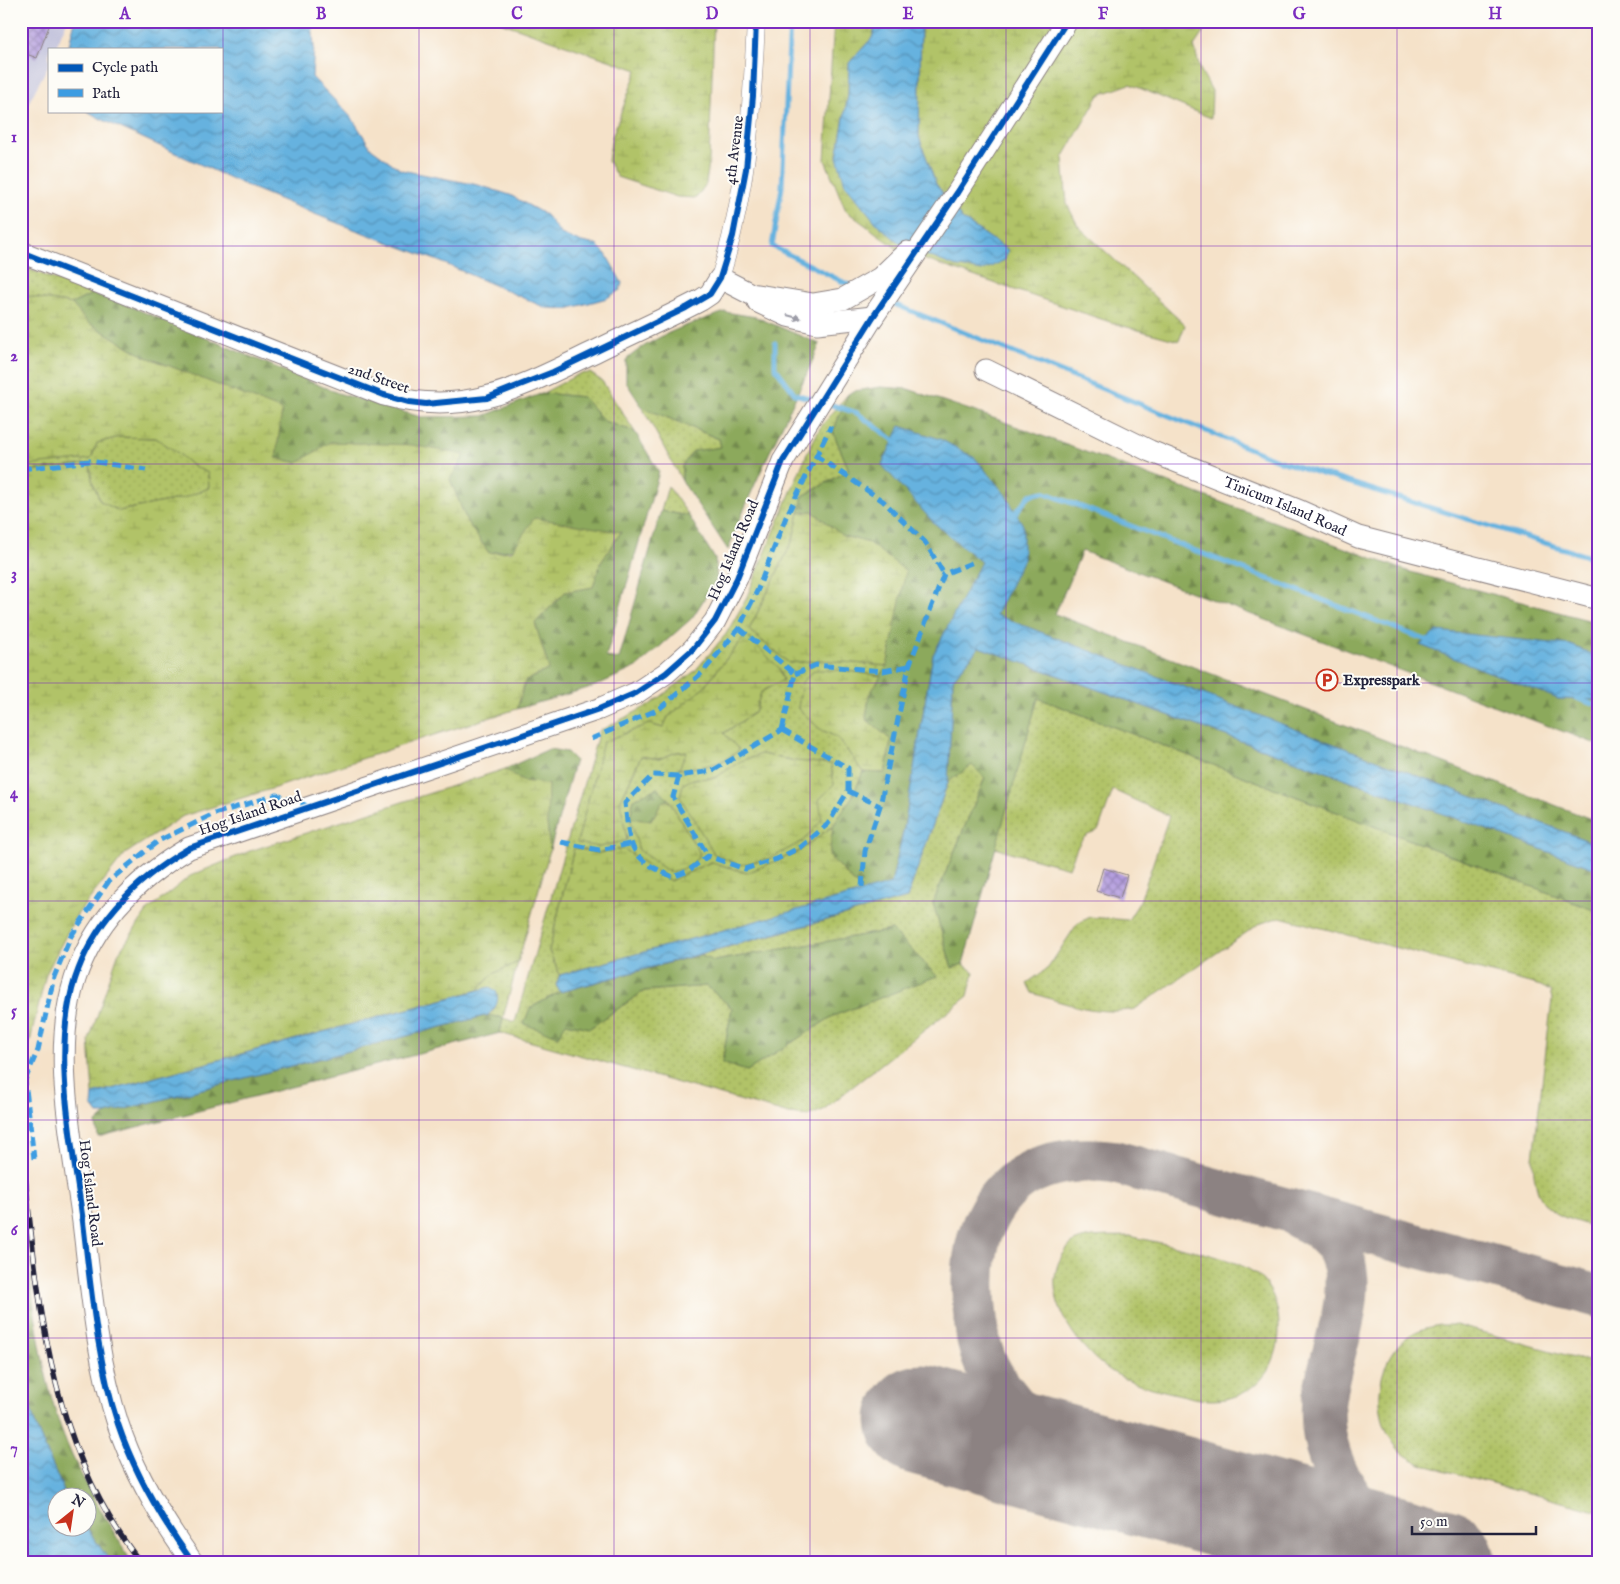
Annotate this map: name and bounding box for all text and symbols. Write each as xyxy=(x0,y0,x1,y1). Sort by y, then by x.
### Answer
text: A xyxy=(119,5,132,25)
text: B xyxy=(316,5,327,25)
text: C xyxy=(511,5,523,25)
text: D xyxy=(706,5,719,25)
text: E xyxy=(902,5,914,25)
text: F xyxy=(1098,5,1109,25)
text: G xyxy=(1293,5,1306,25)
text: H xyxy=(1488,5,1502,25)
legend xyxy=(48,48,222,112)
text: Cycle path xyxy=(92,58,158,77)
text: Path xyxy=(92,84,120,103)
street label: 4th Avenue xyxy=(721,114,748,186)
text: 1 xyxy=(11,128,17,148)
one-way arrow xyxy=(786,314,801,322)
text: 2 xyxy=(10,347,18,367)
street label: 2nd Street xyxy=(346,359,412,398)
street label: Tinicum Island Road xyxy=(1221,472,1350,541)
street label: Hog Island Road xyxy=(704,496,764,603)
text: 3 xyxy=(11,565,17,585)
parking icon: Expresspark xyxy=(1315,668,1339,692)
place label: Expresspark xyxy=(1343,671,1421,690)
text: 4 xyxy=(10,784,19,804)
street label: Hog Island Road xyxy=(196,787,305,840)
text: 5 xyxy=(11,1002,17,1022)
street label: Hog Island Road xyxy=(75,1138,107,1249)
text: 6 xyxy=(11,1221,19,1241)
text: 7 xyxy=(10,1439,18,1459)
north arrow xyxy=(48,1486,98,1536)
text: N xyxy=(67,1490,88,1512)
scale bar xyxy=(1412,1504,1536,1536)
text: 50 m xyxy=(1420,1512,1448,1531)

